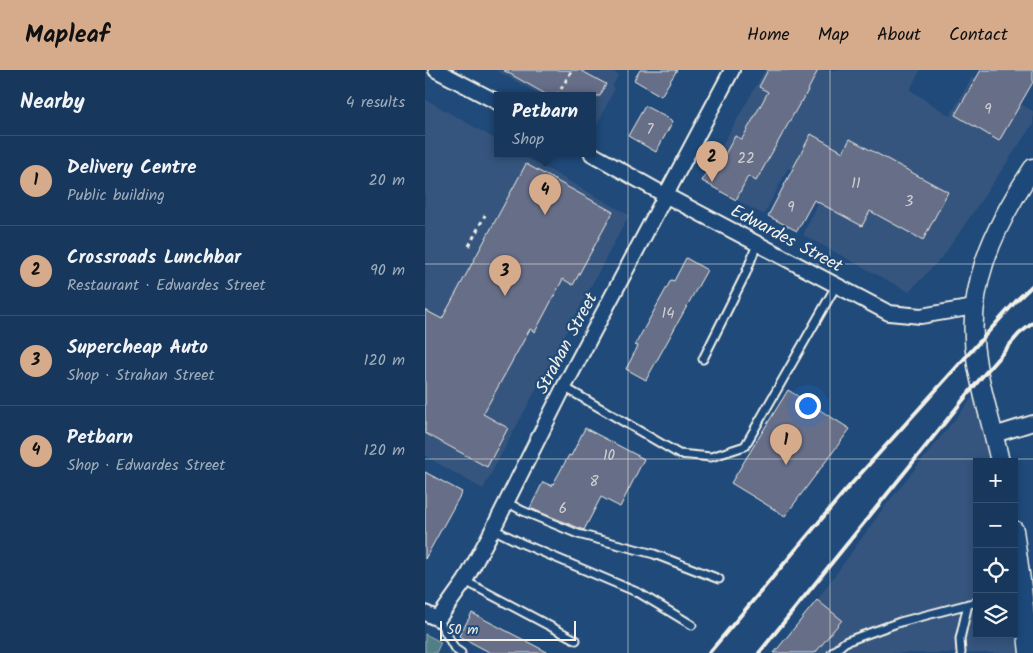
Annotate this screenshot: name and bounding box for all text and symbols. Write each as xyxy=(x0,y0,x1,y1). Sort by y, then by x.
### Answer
text: Mapleaf xyxy=(25,16,109,55)
text: Home xyxy=(747,21,790,50)
text: Map xyxy=(818,21,849,50)
text: About xyxy=(877,21,921,50)
text: Contact xyxy=(949,21,1008,50)
text: Nearby xyxy=(20,86,85,119)
text: 4 results xyxy=(346,90,405,115)
popup xyxy=(494,92,596,157)
text: Petbarn xyxy=(512,97,578,127)
house number: 9 xyxy=(984,98,992,122)
house number: 7 xyxy=(647,118,655,142)
text: Shop xyxy=(512,127,544,152)
pin: 2 xyxy=(696,141,728,182)
house number: 22 xyxy=(737,147,755,171)
text: Delivery Centre xyxy=(67,153,197,183)
text: 1 xyxy=(34,168,38,193)
text: 20 m xyxy=(369,168,405,193)
house number: 11 xyxy=(851,172,861,196)
pin: 4 xyxy=(529,174,561,215)
text: Public building xyxy=(67,183,165,208)
house number: 3 xyxy=(905,190,914,214)
house number: 9 xyxy=(787,196,795,220)
street label: Edwardes Street xyxy=(725,197,849,282)
text: Crossroads Lunchbar xyxy=(67,243,241,273)
pin: 3 xyxy=(489,255,521,296)
text: 2 xyxy=(31,258,41,283)
text: 90 m xyxy=(370,258,405,283)
text: Restaurant · Edwardes Street xyxy=(67,273,266,298)
street label: Strahan Street xyxy=(528,287,607,400)
house number: 14 xyxy=(662,302,674,326)
text: Supercheap Auto xyxy=(67,333,208,363)
text: 3 xyxy=(32,348,40,373)
text: 120 m xyxy=(364,348,405,373)
text: Shop · Strahan Street xyxy=(67,363,215,388)
your location xyxy=(795,393,821,419)
text: Petbarn xyxy=(67,423,133,453)
pin: 1 xyxy=(770,424,802,465)
text: 4 xyxy=(32,438,40,463)
text: 120 m xyxy=(364,438,405,463)
house number: 10 xyxy=(603,444,616,468)
text: Shop · Edwardes Street xyxy=(67,453,226,478)
map controls xyxy=(973,458,1018,638)
button: + xyxy=(973,458,1018,503)
house number: 8 xyxy=(589,470,599,494)
house number: 6 xyxy=(559,497,567,521)
button: − xyxy=(973,503,1018,548)
button: locate xyxy=(973,548,1018,593)
button: layers xyxy=(973,593,1018,638)
scale bar xyxy=(440,618,576,641)
text: 50 m xyxy=(447,619,478,641)

